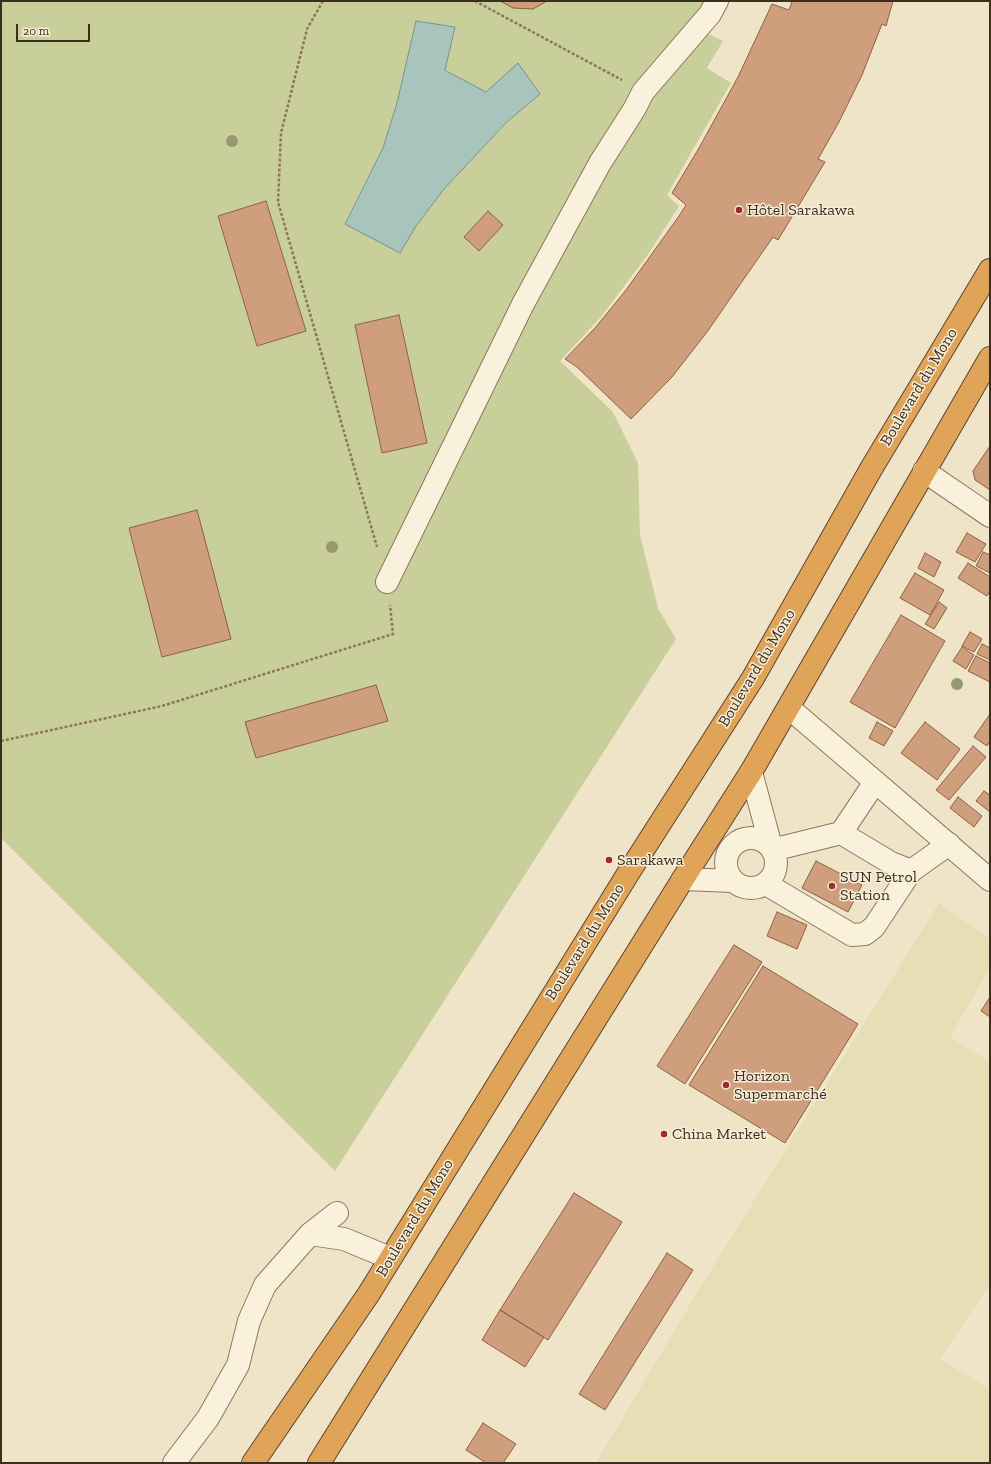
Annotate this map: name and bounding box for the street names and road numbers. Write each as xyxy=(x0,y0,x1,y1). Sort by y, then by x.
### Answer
street label: Boulevard du Mono xyxy=(876,325,962,449)
street label: Boulevard du Mono xyxy=(714,606,800,730)
street label: Boulevard du Mono xyxy=(541,880,629,1004)
street label: Boulevard du Mono xyxy=(372,1156,458,1280)

